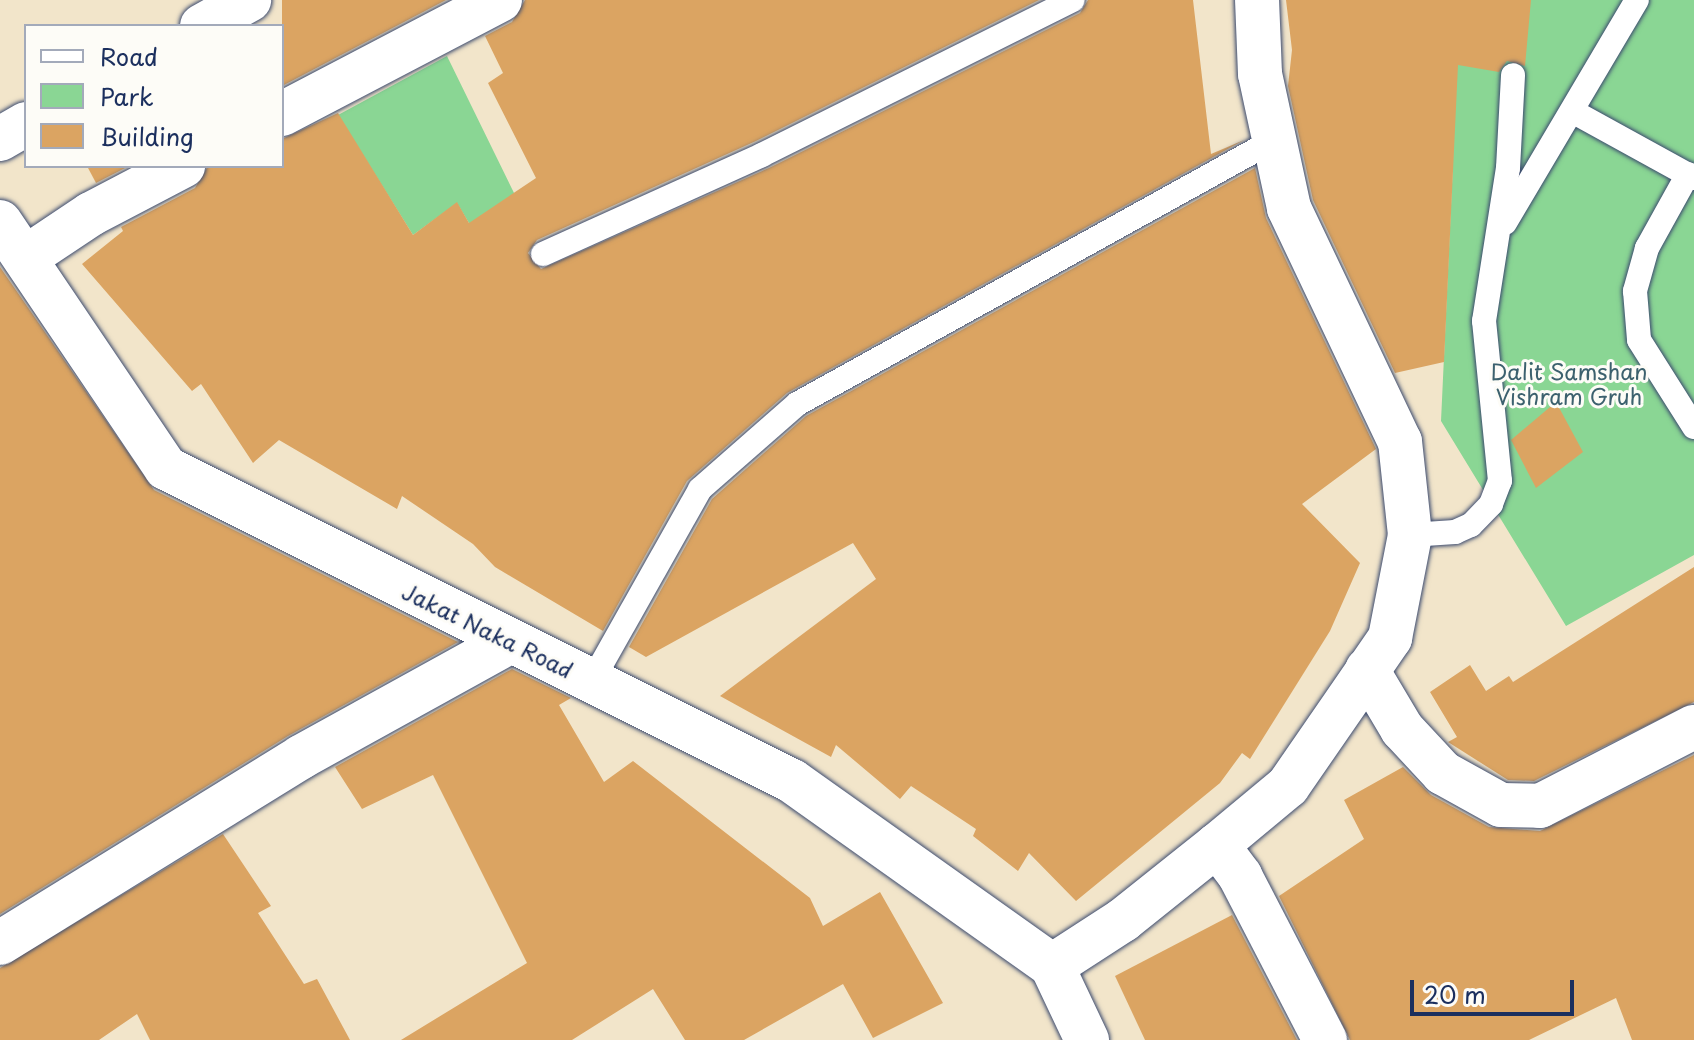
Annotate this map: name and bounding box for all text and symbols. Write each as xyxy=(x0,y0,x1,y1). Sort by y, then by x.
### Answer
legend xyxy=(24,24,284,168)
text: Road xyxy=(100,38,158,74)
text: Park xyxy=(100,78,154,114)
text: Building xyxy=(100,118,194,154)
park label: Dalit Samshan Vishram Gruh xyxy=(1491,357,1647,408)
street label: Jakat Naka Road xyxy=(398,577,578,683)
scale bar xyxy=(1414,964,1578,1014)
text: 20 m xyxy=(1424,976,1486,1012)

